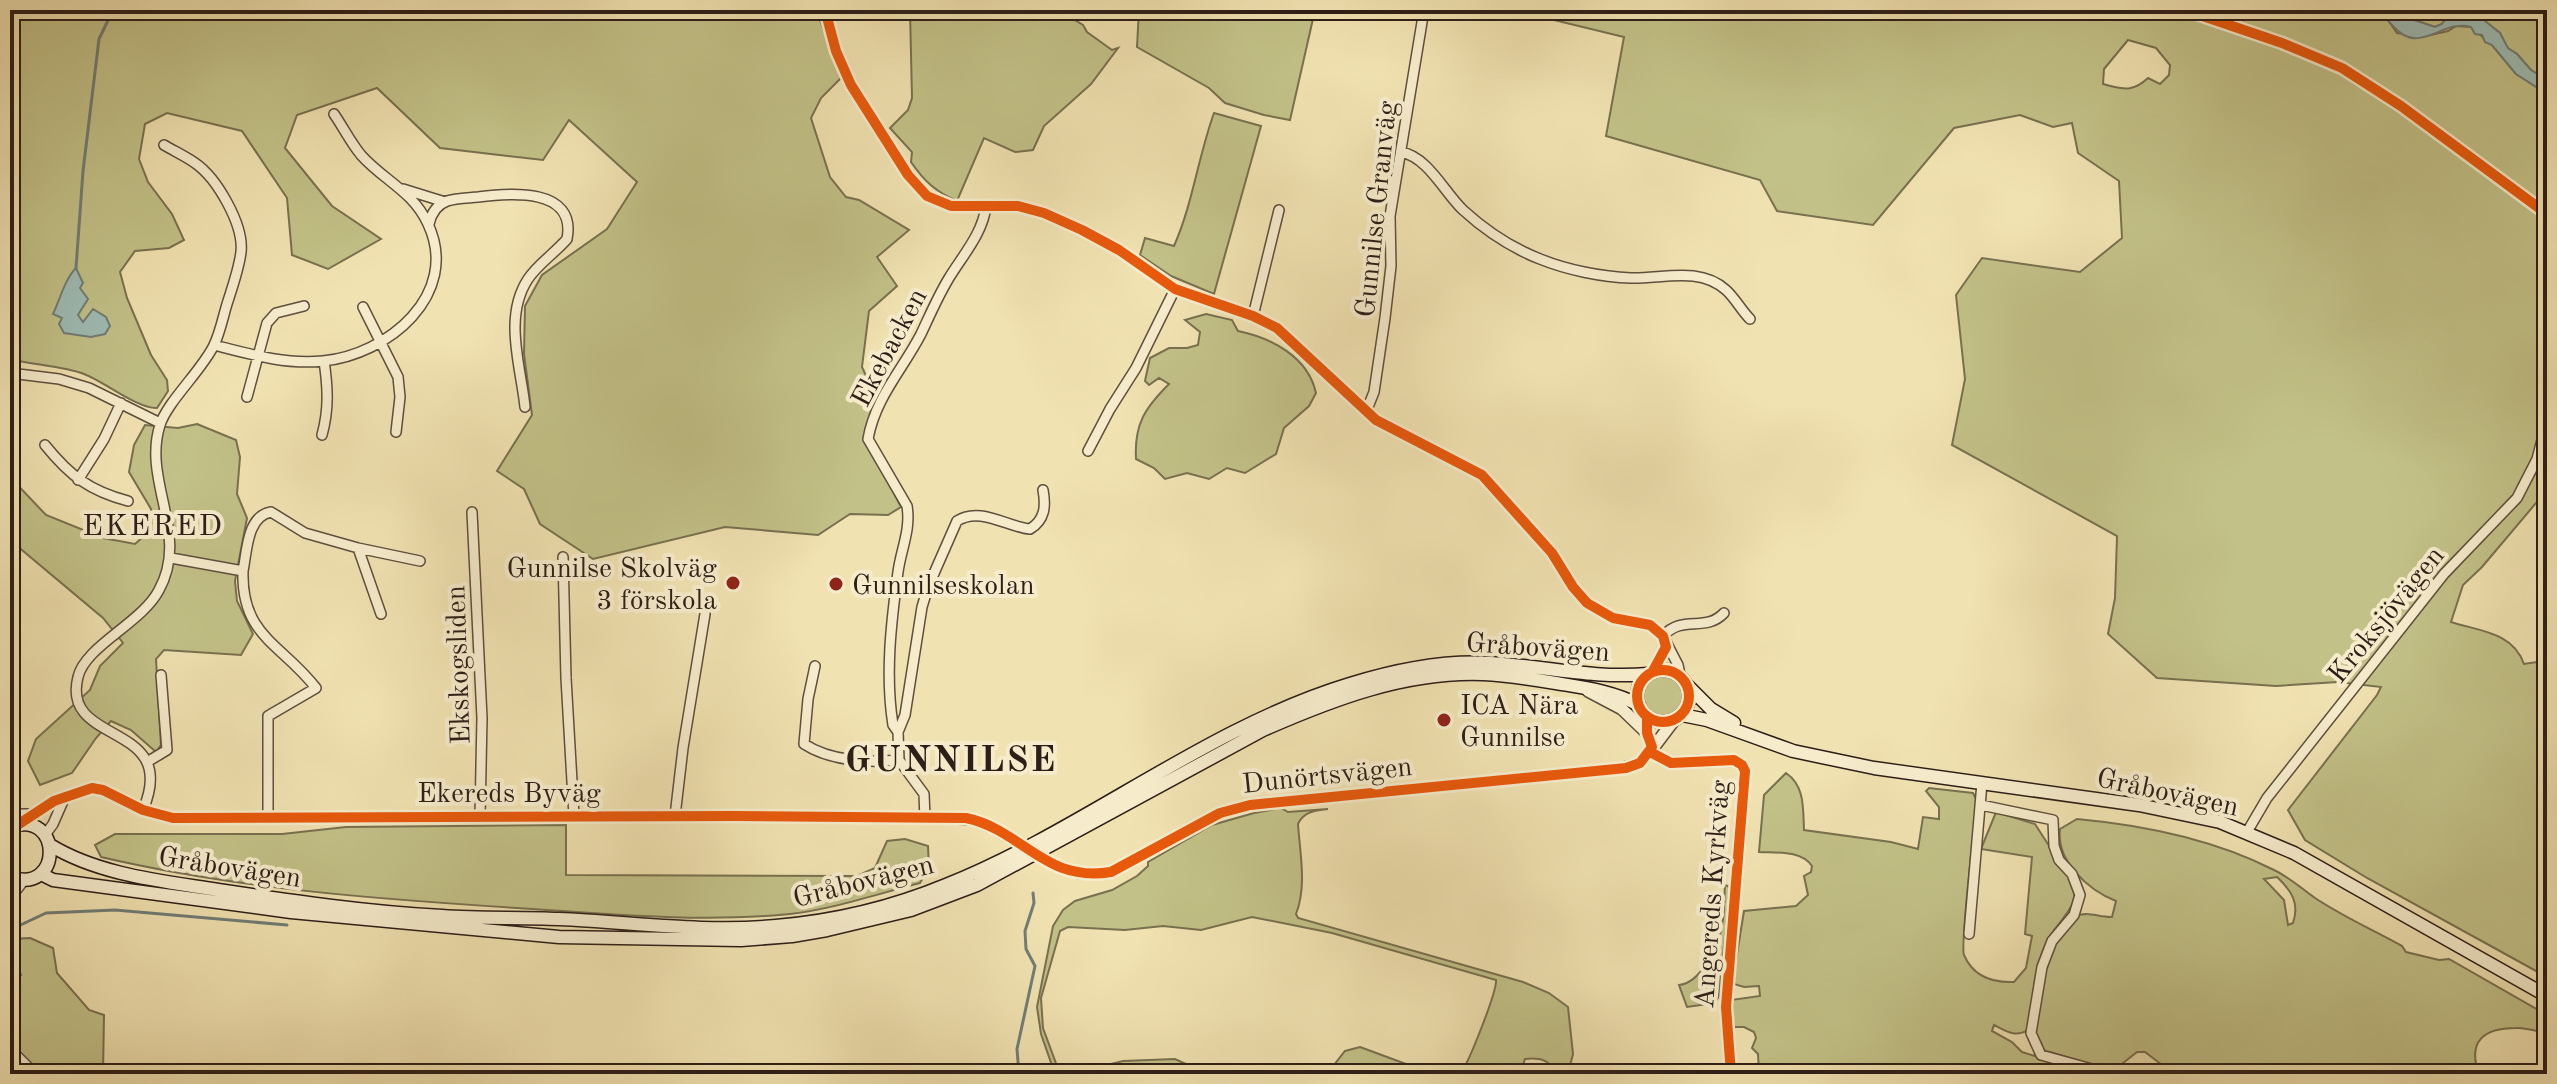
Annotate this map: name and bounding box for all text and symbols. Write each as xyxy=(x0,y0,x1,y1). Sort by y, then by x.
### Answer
street label: Gunnilse Granväg xyxy=(1353,100,1403,319)
street label: Ekebacken xyxy=(848,285,933,412)
district label: EKERED xyxy=(82,512,224,542)
street label: Kroksjövägen xyxy=(2324,542,2451,689)
place label: Gunnilse Skolväg 3 förskola xyxy=(506,556,717,616)
place label: Gunnilseskolan xyxy=(852,573,1035,601)
marker: Gunnilse Skolväg 3 förskola xyxy=(724,574,742,592)
marker: Gunnilseskolan xyxy=(827,575,845,593)
street label: Ekskogsliden xyxy=(443,585,477,745)
street label: Gråbovägen xyxy=(1465,630,1611,668)
place label: ICA Nära Gunnilse xyxy=(1460,693,1578,753)
marker: ICA Nära Gunnilse xyxy=(1435,711,1453,729)
district label: GUNNILSE xyxy=(845,744,1057,780)
street label: Dunörtsvägen xyxy=(1241,754,1414,800)
street label: Gråbovägen xyxy=(2094,765,2241,823)
street label: Angereds Kyrkväg xyxy=(1692,779,1736,1010)
street label: Ekereds Byväg xyxy=(417,781,601,809)
street label: Gråbovägen xyxy=(156,844,303,894)
street label: Gråbovägen xyxy=(790,852,937,914)

